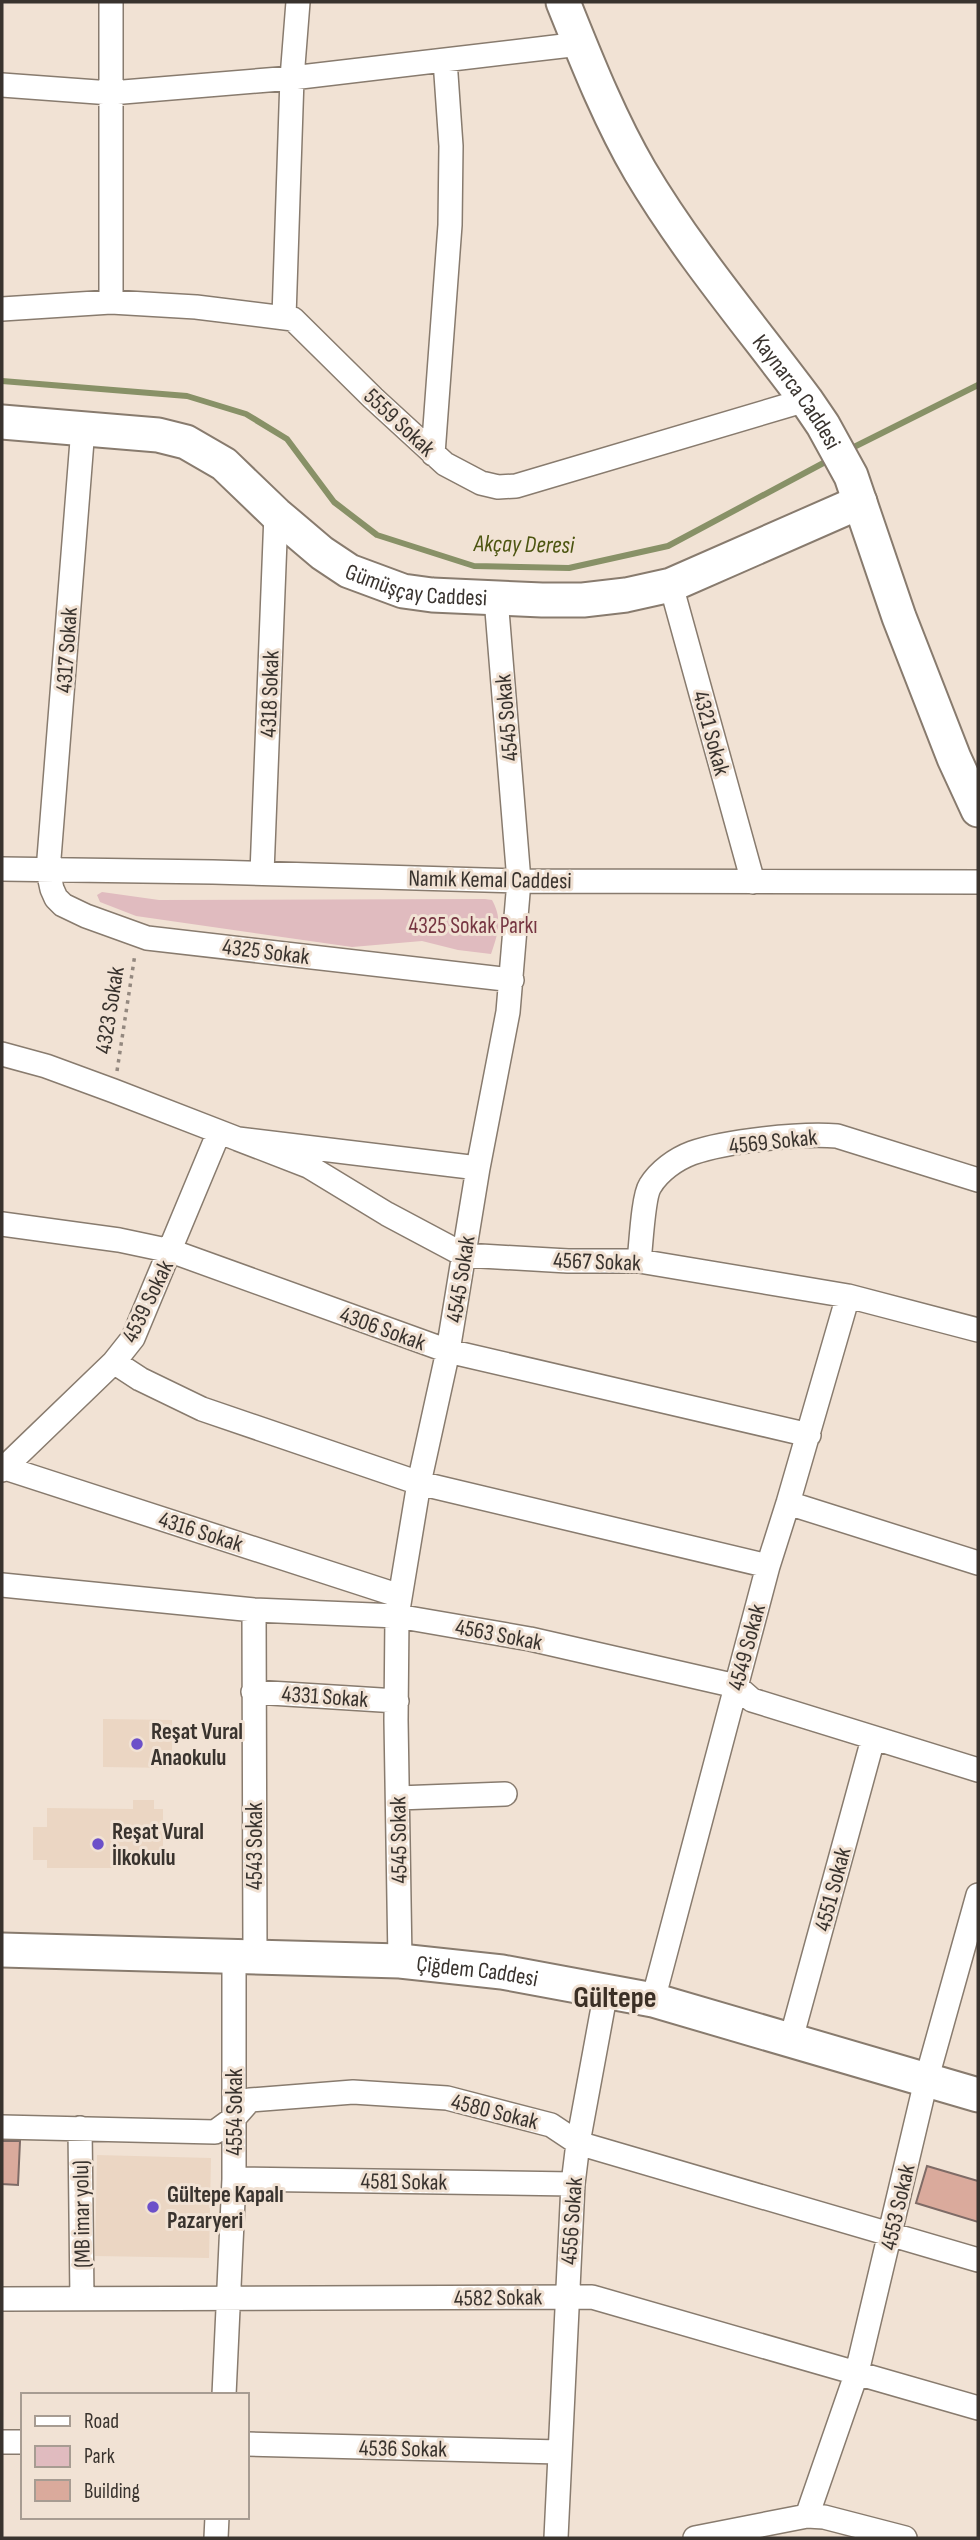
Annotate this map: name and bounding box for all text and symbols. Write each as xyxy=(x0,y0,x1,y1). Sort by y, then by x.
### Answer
street label: Kaynarca Caddesi xyxy=(746,329,847,454)
street label: 5559 Sokak xyxy=(358,383,441,463)
water label: Akçay Deresi xyxy=(473,529,575,560)
street label: Gümüşçay Caddesi xyxy=(341,558,488,612)
street label: 4317 Sokak xyxy=(50,606,84,694)
street label: 4318 Sokak xyxy=(254,650,286,738)
street label: 4545 Sokak xyxy=(489,673,525,763)
street label: 4321 Sokak xyxy=(686,688,736,779)
street label: Namık Kemal Caddesi xyxy=(408,865,572,895)
park label: 4325 Sokak Parkı xyxy=(408,912,538,940)
street label: 4325 Sokak xyxy=(221,933,311,971)
street label: 4323 Sokak xyxy=(89,964,131,1056)
street label: 4569 Sokak xyxy=(728,1123,819,1161)
street label: 4545 Sokak xyxy=(440,1234,482,1324)
street label: 4567 Sokak xyxy=(553,1246,641,1278)
street label: 4539 Sokak xyxy=(116,1255,180,1347)
street label: 4306 Sokak xyxy=(336,1301,430,1357)
street label: 4316 Sokak xyxy=(155,1505,247,1559)
street label: 4549 Sokak xyxy=(722,1601,772,1694)
street label: 4563 Sokak xyxy=(453,1613,545,1657)
street label: 4331 Sokak xyxy=(281,1680,369,1714)
place label: Reşat Vural Anaokulu xyxy=(150,1718,243,1772)
marker: Reşat Vural Anaokulu xyxy=(129,1736,145,1752)
street label: 4545 Sokak xyxy=(384,1796,414,1884)
street label: 4543 Sokak xyxy=(241,1802,269,1890)
place label: Reşat Vural İlkokulu xyxy=(112,1818,204,1872)
marker: Reşat Vural İlkokulu xyxy=(90,1836,106,1852)
street label: 4551 Sokak xyxy=(808,1844,858,1934)
street label: Çiğdem Caddesi xyxy=(415,1950,540,1993)
district label: Gültepe xyxy=(573,1980,657,2016)
street label: 4554 Sokak xyxy=(221,2068,249,2156)
street label: 4580 Sokak xyxy=(448,2088,541,2136)
street label: (MB imar yolu) xyxy=(67,2160,97,2268)
street label: 4553 Sokak xyxy=(875,2161,921,2253)
street label: 4581 Sokak xyxy=(360,2167,448,2197)
street label: 4556 Sokak xyxy=(555,2176,589,2266)
place label: Gültepe Kapalı Pazaryeri xyxy=(167,2181,284,2235)
marker: Gültepe Kapalı Pazaryeri xyxy=(145,2199,161,2215)
street label: 4582 Sokak xyxy=(454,2283,543,2313)
legend xyxy=(21,2393,248,2519)
text: Road xyxy=(84,2409,119,2434)
street label: 4536 Sokak xyxy=(359,2434,447,2464)
text: Park xyxy=(84,2444,115,2469)
text: Building xyxy=(84,2479,140,2504)

